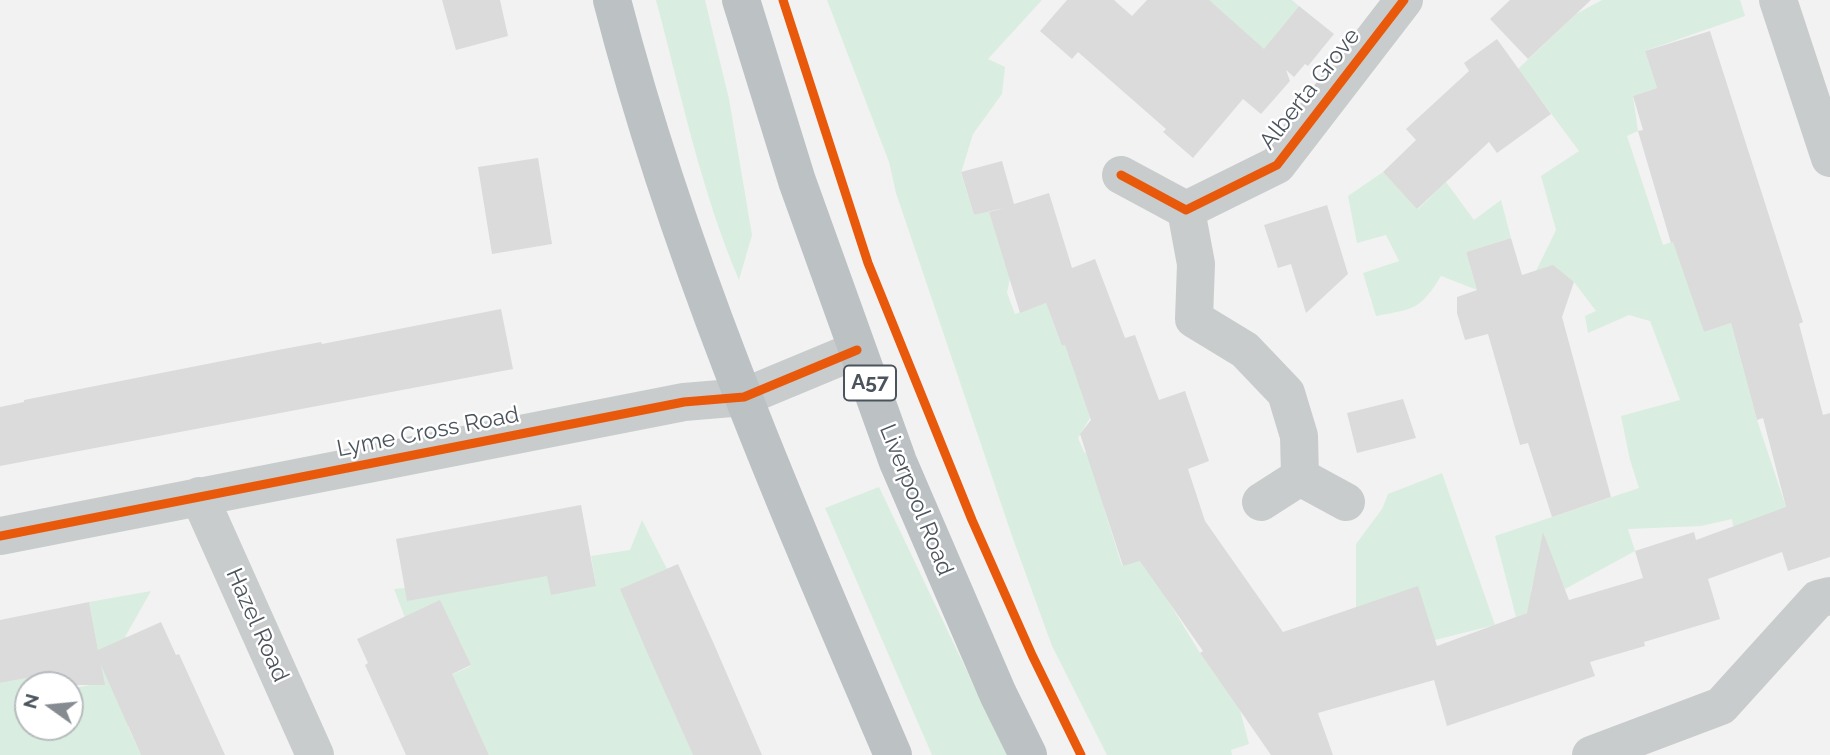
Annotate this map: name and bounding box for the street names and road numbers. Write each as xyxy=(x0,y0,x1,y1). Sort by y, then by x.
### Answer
street label: Alberta Grove xyxy=(1254,23,1366,155)
road number: A57 xyxy=(844,366,896,400)
street label: Lyme Cross Road xyxy=(335,401,521,463)
street label: Liverpool Road xyxy=(873,420,959,580)
street label: Hazel Road xyxy=(220,564,294,686)

